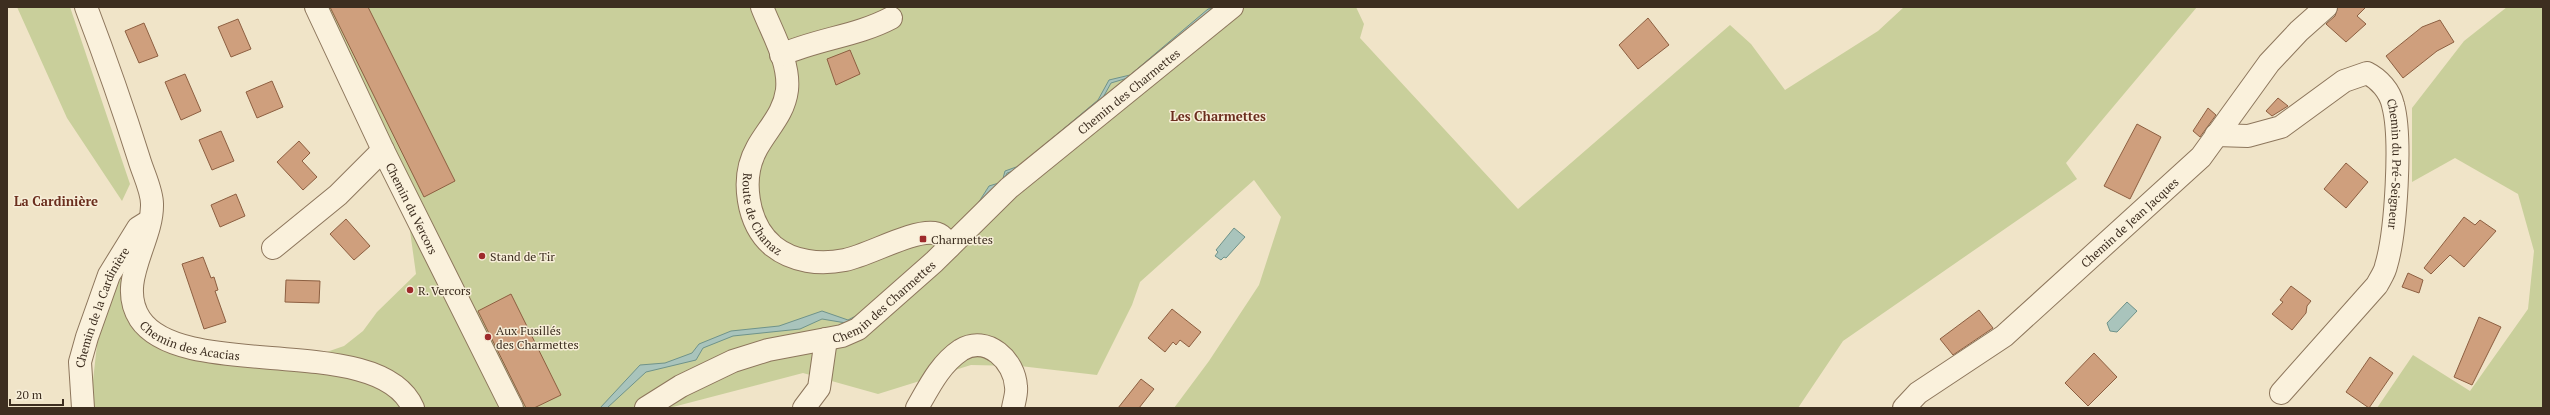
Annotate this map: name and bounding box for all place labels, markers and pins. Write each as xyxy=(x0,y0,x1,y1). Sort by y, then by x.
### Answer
place label: Charmettes xyxy=(931,232,993,247)
marker: Charmettes xyxy=(918,234,928,244)
place label: Stand de Tir xyxy=(490,249,555,264)
marker: Stand de Tir xyxy=(477,251,487,261)
place label: R. Vercors xyxy=(418,283,471,298)
marker: R. Vercors xyxy=(405,285,415,295)
place label: Aux Fusillés des Charmettes xyxy=(496,323,579,352)
marker: Aux Fusillés des Charmettes xyxy=(483,332,493,342)

